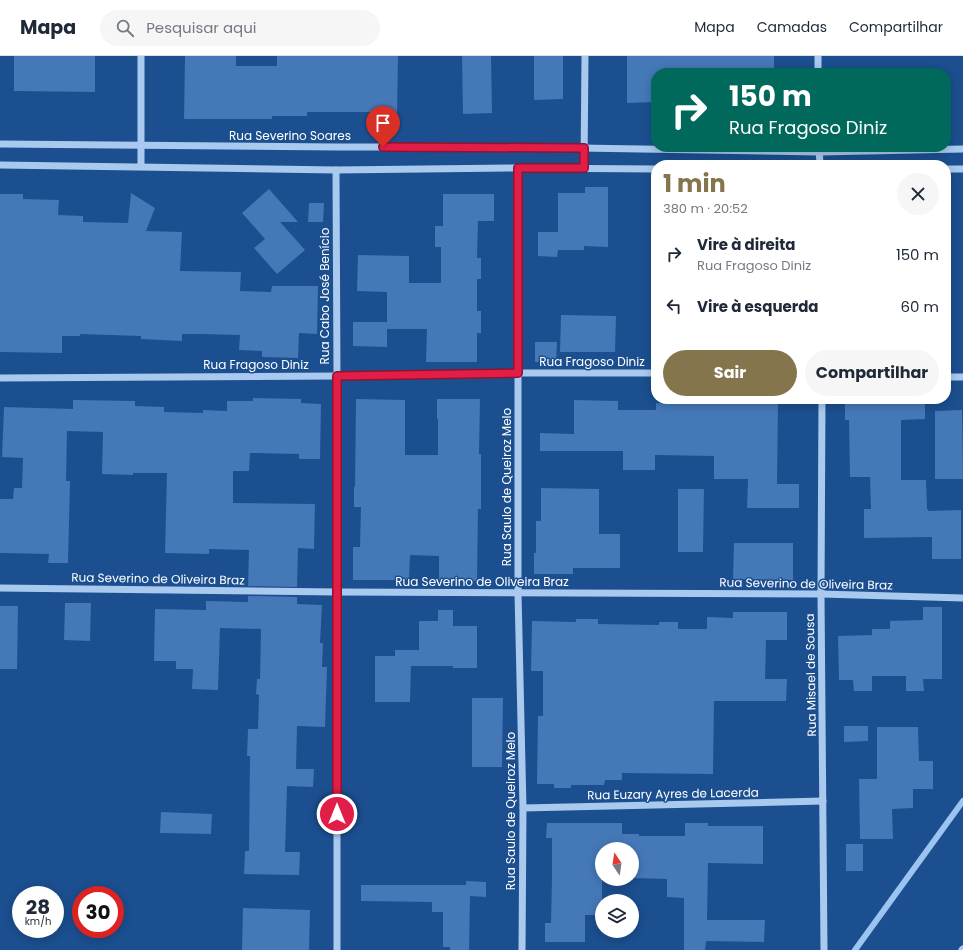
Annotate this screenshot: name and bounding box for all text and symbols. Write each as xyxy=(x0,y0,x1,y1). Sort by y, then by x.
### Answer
search box xyxy=(100,10,380,46)
text: Mapa xyxy=(20,14,76,41)
icon: search xyxy=(114,17,136,39)
text: Pesquisar aqui xyxy=(146,17,257,38)
text: Mapa xyxy=(694,17,735,37)
text: Camadas xyxy=(757,17,827,37)
text: Compartilhar xyxy=(849,17,943,37)
text: 150 m xyxy=(729,77,812,116)
icon: right xyxy=(663,84,715,136)
pin xyxy=(366,106,400,147)
icon: arrive xyxy=(372,112,394,134)
text: Rua Fragoso Diniz xyxy=(729,115,887,140)
street label: Rua Severino Soares xyxy=(229,127,351,144)
text: 1 min xyxy=(663,167,726,200)
button: close xyxy=(897,173,939,215)
text: 380 m · 20:52 xyxy=(663,199,748,218)
street label: Rua Cabo José Benício xyxy=(316,227,333,364)
text: Vire à direita xyxy=(697,234,796,255)
icon: right xyxy=(663,243,685,265)
text: 150 m xyxy=(896,244,939,265)
text: Rua Fragoso Diniz xyxy=(697,256,811,275)
icon: left xyxy=(663,295,685,317)
text: Vire à esquerda xyxy=(697,296,819,317)
text: 60 m xyxy=(901,296,939,317)
button: Sair xyxy=(663,350,797,396)
button: Compartilhar xyxy=(805,350,939,396)
street label: Rua Fragoso Diniz xyxy=(539,353,645,370)
street label: Rua Fragoso Diniz xyxy=(203,356,309,373)
street label: Rua Saulo de Queiroz Melo xyxy=(498,407,515,566)
street label: Rua Severino de Oliveira Braz xyxy=(71,568,245,589)
street label: Rua Severino de Oliveira Braz xyxy=(395,573,569,590)
street label: Rua Severino de Oliveira Braz xyxy=(719,573,893,594)
street label: Rua Misael de Sousa xyxy=(801,613,820,737)
street label: Rua Saulo de Queiroz Melo xyxy=(502,731,519,890)
street label: Rua Euzary Ayres de Lacerda xyxy=(587,784,759,803)
position arrow xyxy=(316,793,358,835)
north arrow xyxy=(595,842,639,886)
map controls xyxy=(595,842,639,938)
speed limit sign: 30 xyxy=(72,886,124,938)
text: 28 xyxy=(26,893,50,921)
button: layers xyxy=(595,894,639,938)
text: km/h xyxy=(25,914,51,929)

